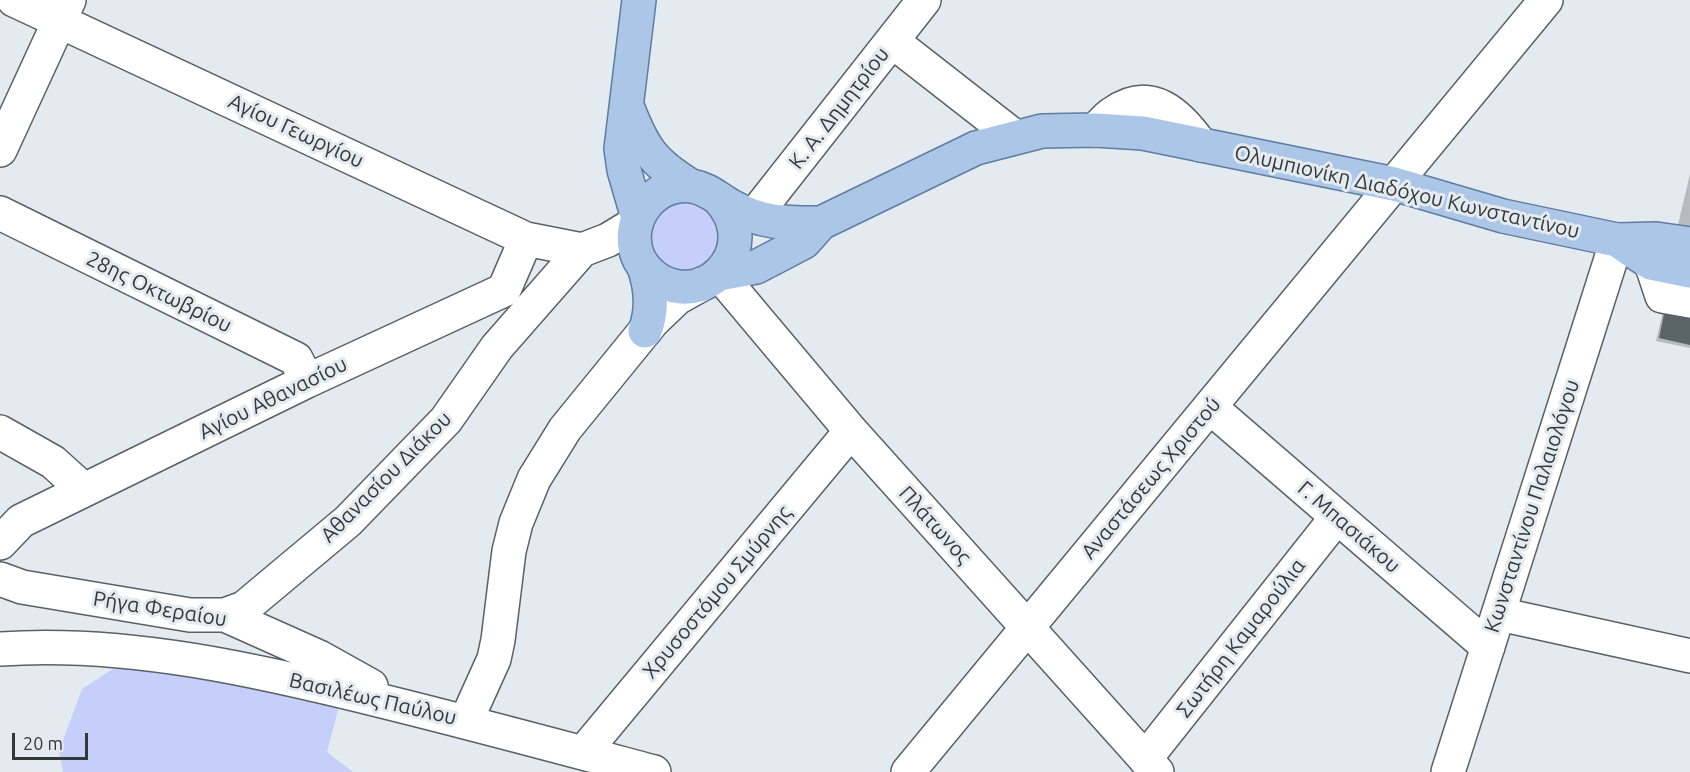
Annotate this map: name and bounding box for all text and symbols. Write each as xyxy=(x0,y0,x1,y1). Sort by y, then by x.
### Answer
street label: Κ. Α. Δημητρίου xyxy=(784,42,894,174)
street label: Αγίου Γεωργίου xyxy=(224,89,368,173)
street label: Ολυμπιονίκη Διαδόχου Κωνσταντίνου xyxy=(1232,140,1582,244)
street label: 28ης Οκτωβρίου xyxy=(82,246,236,338)
street label: Αγίου Αθανασίου xyxy=(195,351,351,445)
street label: Κωνσταντίνου Παλαιολόγου xyxy=(1479,376,1585,636)
street label: Αναστάσεως Χριστού xyxy=(1076,392,1226,564)
street label: Αθανασίου Διάκου xyxy=(315,406,457,548)
street label: Γ. Μπασιάκου xyxy=(1293,476,1405,578)
street label: Πλάτωνος xyxy=(893,481,977,569)
street label: Χρυσοστόμου Σμύρνης xyxy=(637,500,797,684)
street label: Σωτήρη Καμαρούλια xyxy=(1171,554,1311,722)
street label: Ρήγα Φεραίου xyxy=(91,586,229,632)
street label: Βασιλέως Παύλου xyxy=(287,667,459,731)
scale bar xyxy=(15,721,92,759)
text: 20 m xyxy=(23,733,63,753)

